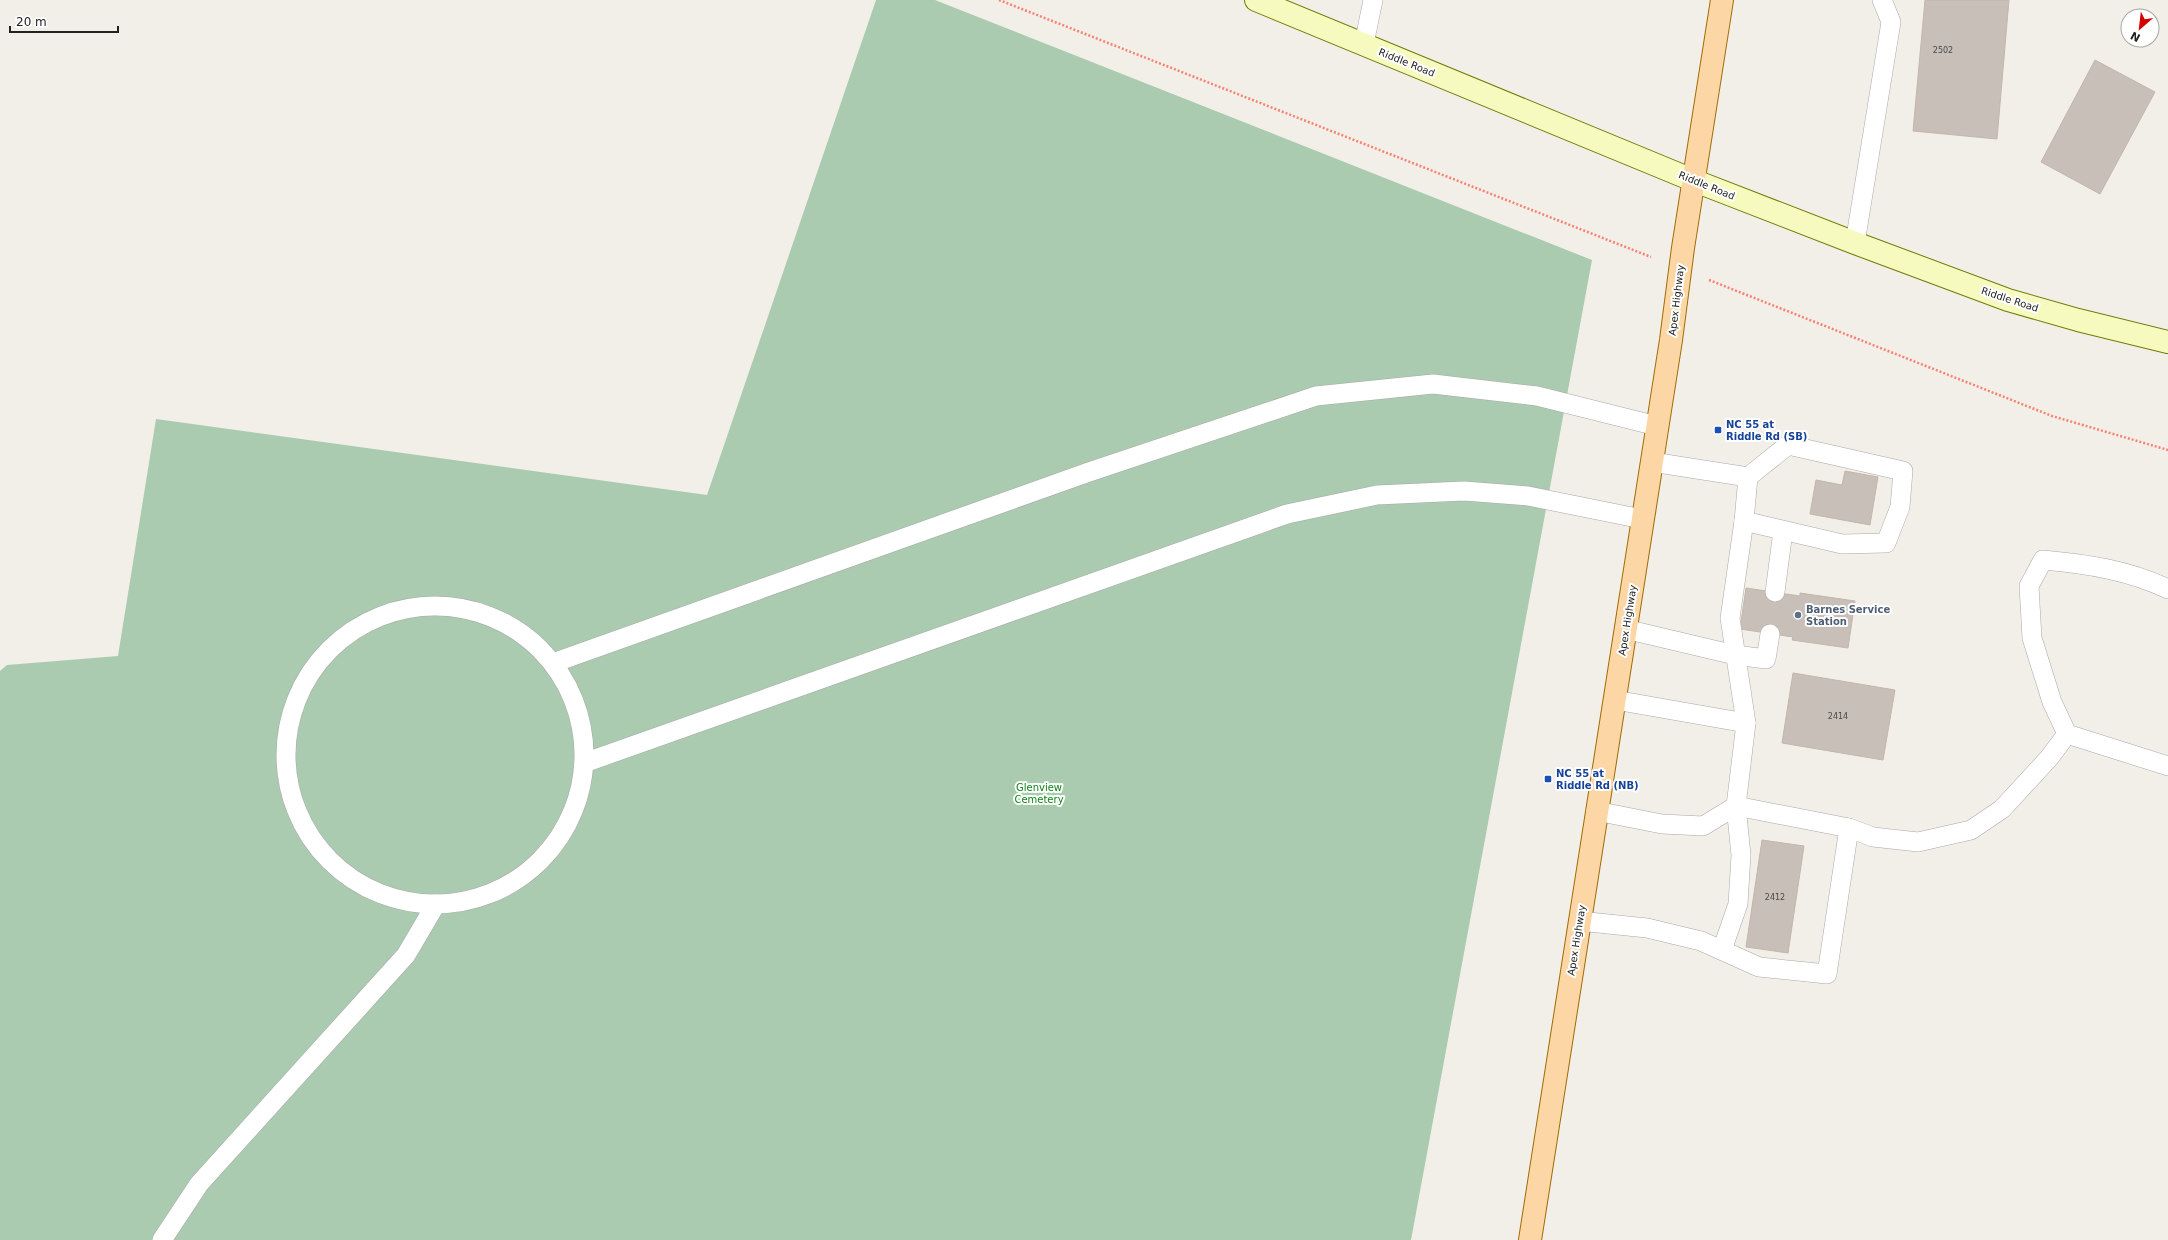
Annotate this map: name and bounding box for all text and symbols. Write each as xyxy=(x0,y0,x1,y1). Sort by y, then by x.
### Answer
scale bar xyxy=(10,8,118,34)
north arrow xyxy=(2120,8,2160,48)
text: 20 m xyxy=(16,15,47,29)
text: N xyxy=(2128,28,2143,44)
street label: Riddle Road xyxy=(1377,46,1437,79)
house number: 2502 xyxy=(1933,46,1953,55)
street label: Riddle Road xyxy=(1677,169,1737,202)
street label: Apex Highway xyxy=(1667,264,1686,336)
street label: Riddle Road xyxy=(1980,285,2040,314)
place label: NC 55 at Riddle Rd (SB) xyxy=(1726,419,1807,442)
marker: NC 55 at Riddle Rd (SB) xyxy=(1713,425,1723,435)
street label: Apex Highway xyxy=(1616,584,1639,656)
place label: Barnes Service Station xyxy=(1806,604,1890,627)
marker: Barnes Service Station xyxy=(1793,610,1803,620)
house number: 2414 xyxy=(1828,712,1848,721)
place label: NC 55 at Riddle Rd (NB) xyxy=(1556,768,1639,791)
marker: NC 55 at Riddle Rd (NB) xyxy=(1543,774,1553,784)
park label: Glenview Cemetery xyxy=(1014,782,1064,805)
house number: 2412 xyxy=(1765,893,1785,902)
street label: Apex Highway xyxy=(1565,904,1588,976)

